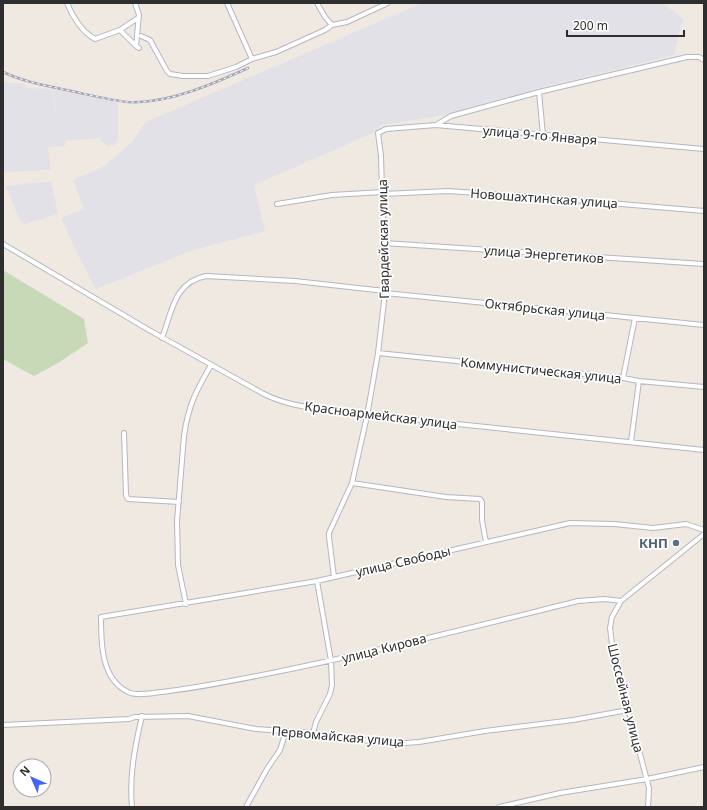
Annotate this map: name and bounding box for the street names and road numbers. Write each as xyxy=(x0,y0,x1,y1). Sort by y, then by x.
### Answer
street label: улица 9-го Января xyxy=(482,121,598,149)
street label: Гвардейская улица xyxy=(373,179,393,299)
street label: Новошахтинская улица xyxy=(470,184,618,212)
street label: улица Энергетиков xyxy=(483,241,605,267)
street label: Октябрьская улица xyxy=(484,294,606,324)
street label: Коммунистическая улица xyxy=(460,353,622,387)
street label: Красноармейская улица xyxy=(304,397,458,433)
street label: улица Свободы xyxy=(354,541,452,581)
street label: улица Кирова xyxy=(340,629,428,667)
street label: Шоссейная улица xyxy=(604,642,648,754)
street label: Первомайская улица xyxy=(271,721,405,751)

